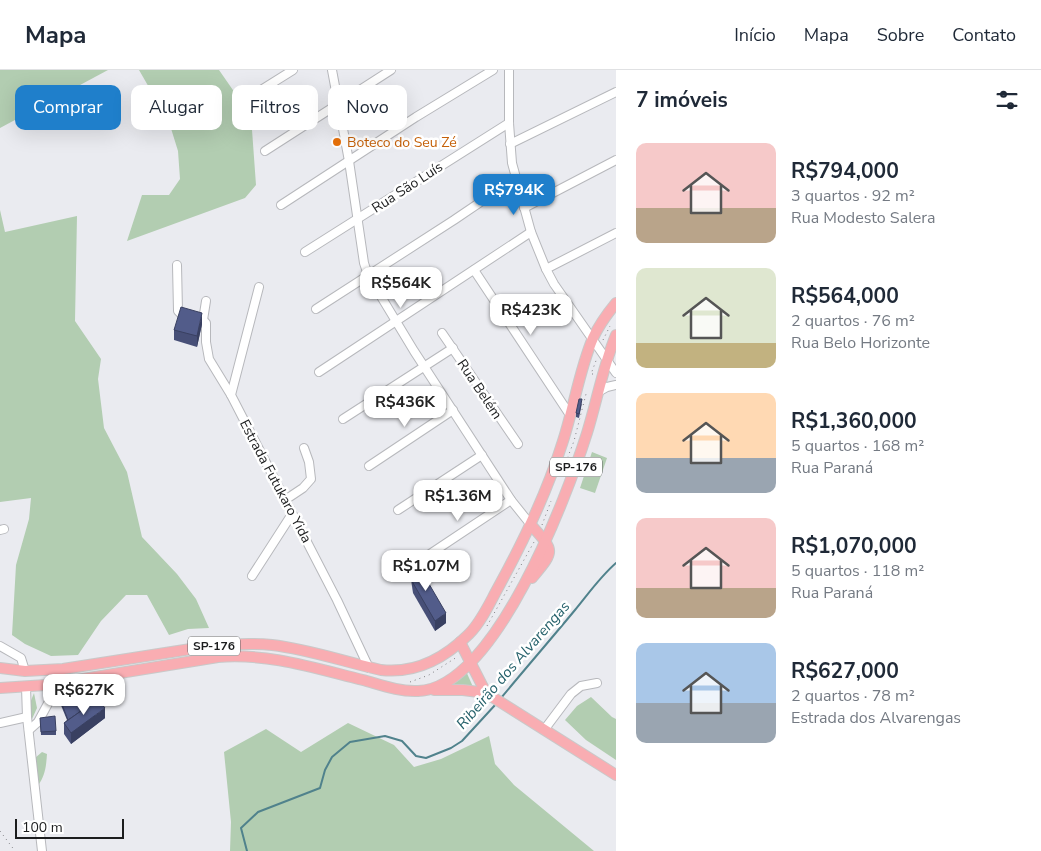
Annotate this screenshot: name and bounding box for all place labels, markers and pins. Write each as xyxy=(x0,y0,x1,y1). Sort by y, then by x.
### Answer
place label: Boteco do Seu Zé xyxy=(347,133,457,152)
marker: Boteco do Seu Zé xyxy=(331,136,343,148)
pin: R$794K xyxy=(473,174,555,216)
pin: R$564K xyxy=(360,266,442,309)
pin: R$423K xyxy=(490,294,572,336)
pin: R$436K xyxy=(364,386,446,428)
pin: R$1.36M xyxy=(412,480,504,522)
pin: R$1.07M xyxy=(380,550,472,592)
pin: R$627K xyxy=(43,674,125,716)

